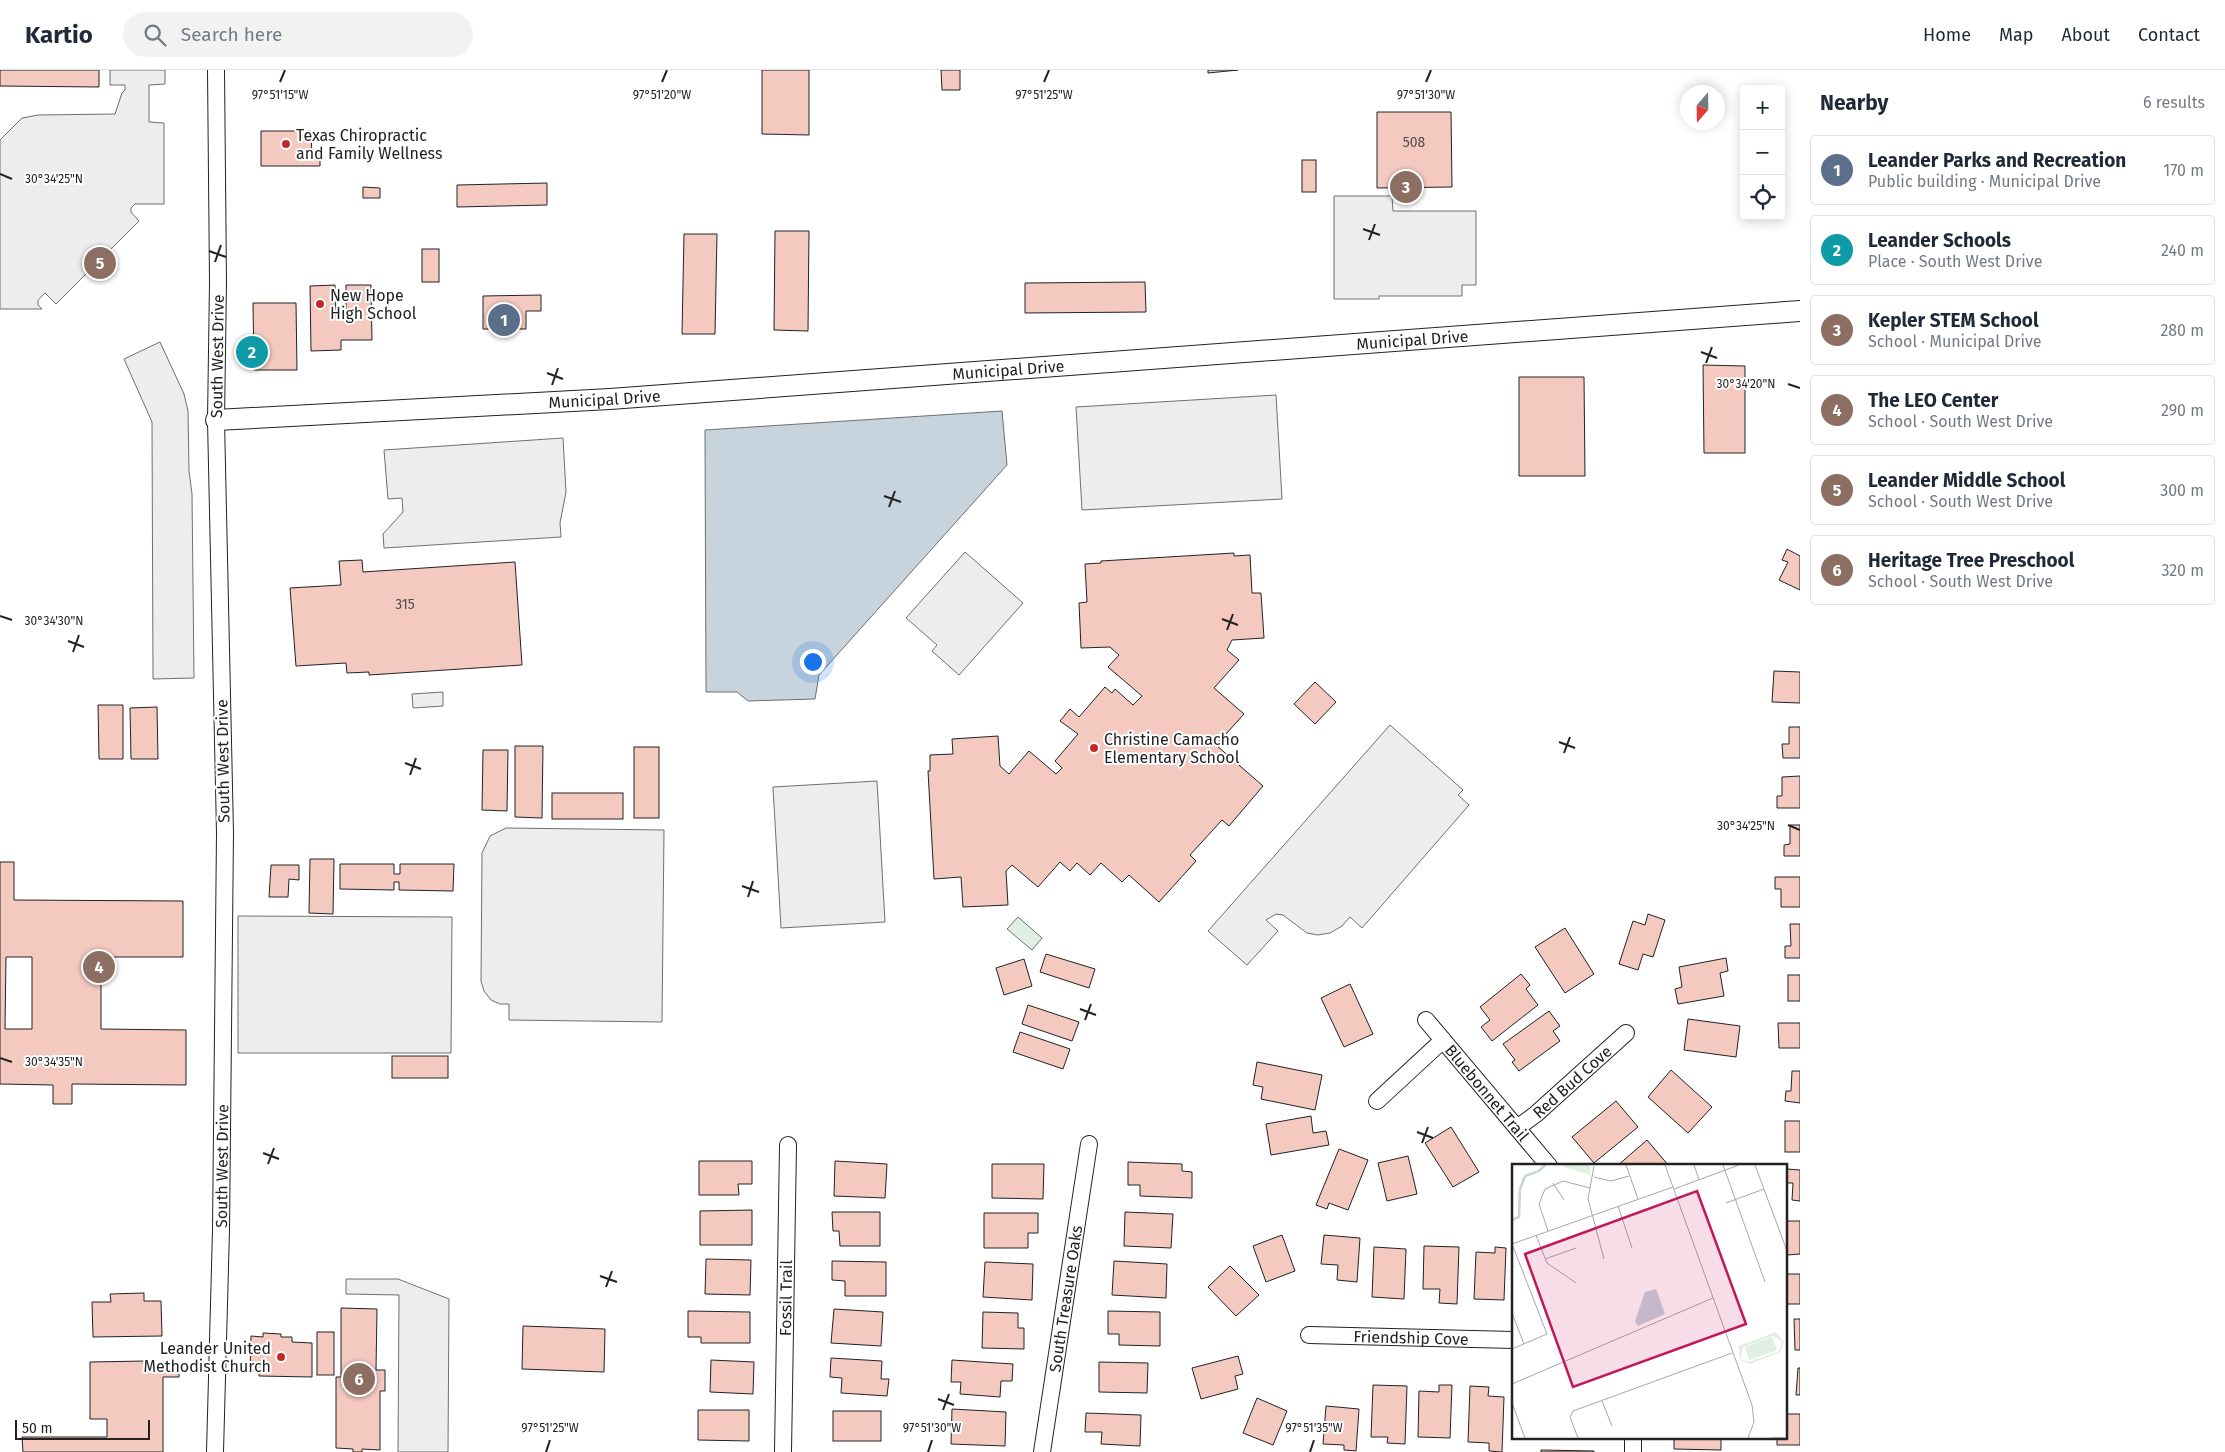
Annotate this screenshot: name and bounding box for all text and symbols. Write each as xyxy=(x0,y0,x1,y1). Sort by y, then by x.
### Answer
search box xyxy=(123,12,473,57)
text: Kartio xyxy=(25,21,93,49)
icon: search xyxy=(141,21,169,49)
text: Search here xyxy=(181,23,282,46)
text: Home xyxy=(1923,24,1971,46)
text: Map xyxy=(1999,24,2033,46)
text: About xyxy=(2061,24,2110,46)
text: Contact xyxy=(2138,24,2200,46)
north arrow xyxy=(1680,85,1725,130)
map controls xyxy=(1740,85,1785,220)
button: + xyxy=(1740,85,1785,130)
text: 97°51'15"W xyxy=(252,88,308,102)
text: 97°51'20"W xyxy=(633,88,691,102)
text: 97°51'25"W xyxy=(1015,88,1073,102)
text: 97°51'30"W xyxy=(1397,88,1455,102)
text: Nearby xyxy=(1820,90,1888,116)
text: 6 results xyxy=(2143,93,2205,112)
place label: Texas Chiropractic and Family Wellness xyxy=(296,126,442,163)
button: − xyxy=(1740,130,1785,175)
house number: 508 xyxy=(1403,134,1426,151)
marker: Texas Chiropractic and Family Wellness xyxy=(280,138,292,150)
text: Leander Parks and Recreation xyxy=(1868,149,2126,172)
text: 1 xyxy=(1833,161,1841,180)
text: 170 m xyxy=(2163,161,2204,180)
pin: 3 xyxy=(1390,168,1422,206)
text: 30°34'25"N xyxy=(25,172,83,186)
text: Public building · Municipal Drive xyxy=(1868,172,2101,191)
button: locate xyxy=(1740,175,1785,220)
text: Leander Schools xyxy=(1868,229,2011,252)
text: 2 xyxy=(1833,241,1841,260)
text: 240 m xyxy=(2161,241,2204,260)
pin: 5 xyxy=(84,244,116,282)
text: Place · South West Drive xyxy=(1868,252,2042,271)
place label: New Hope High School xyxy=(330,286,417,323)
street label: South West Drive xyxy=(207,294,227,418)
marker: New Hope High School xyxy=(314,298,326,310)
pin: 1 xyxy=(488,301,520,339)
text: Kepler STEM School xyxy=(1868,309,2039,332)
text: 3 xyxy=(1833,321,1841,340)
text: 280 m xyxy=(2160,321,2204,340)
street label: Municipal Drive xyxy=(1356,326,1469,353)
text: School · Municipal Drive xyxy=(1868,332,2042,351)
pin: 2 xyxy=(236,333,268,371)
street label: Municipal Drive xyxy=(952,356,1065,383)
text: 30°34'20"N xyxy=(1717,377,1775,391)
street label: Municipal Drive xyxy=(548,386,661,412)
text: The LEO Center xyxy=(1868,389,1998,412)
text: 4 xyxy=(1832,401,1842,420)
text: 290 m xyxy=(2161,401,2204,420)
text: School · South West Drive xyxy=(1868,412,2053,431)
text: Leander Middle School xyxy=(1868,469,2065,492)
text: 5 xyxy=(1833,481,1841,500)
text: 300 m xyxy=(2160,481,2204,500)
text: School · South West Drive xyxy=(1868,492,2053,511)
text: Heritage Tree Preschool xyxy=(1868,549,2074,572)
text: 6 xyxy=(1832,561,1842,580)
text: 320 m xyxy=(2161,561,2204,580)
text: School · South West Drive xyxy=(1868,572,2053,591)
house number: 315 xyxy=(395,596,415,613)
text: 30°34'30"N xyxy=(25,614,83,628)
your location xyxy=(800,649,826,675)
street label: South West Drive xyxy=(212,699,234,823)
place label: Christine Camacho Elementary School xyxy=(1104,730,1240,767)
marker: Christine Camacho Elementary School xyxy=(1088,742,1100,754)
text: 30°34'25"N xyxy=(1717,819,1775,833)
pin: 4 xyxy=(83,948,115,986)
street label: Bluebonnet Trail xyxy=(1441,1041,1533,1145)
street label: Red Bud Cove xyxy=(1529,1041,1615,1122)
text: 30°34'35"N xyxy=(25,1055,83,1069)
street label: South West Drive xyxy=(212,1104,232,1228)
inset map xyxy=(1512,1164,1788,1440)
street label: South Treasure Oaks xyxy=(1045,1224,1086,1373)
street label: Fossil Trail xyxy=(775,1259,796,1336)
street label: Friendship Cove xyxy=(1353,1327,1469,1348)
place label: Leander United Methodist Church xyxy=(144,1339,271,1376)
marker: Leander United Methodist Church xyxy=(275,1351,287,1363)
pin: 6 xyxy=(343,1360,375,1398)
scale bar xyxy=(15,1417,150,1440)
text: 50 m xyxy=(22,1420,53,1437)
text: 97°51'25"W xyxy=(521,1421,579,1435)
text: 97°51'30"W xyxy=(903,1421,961,1435)
text: 97°51'35"W xyxy=(1285,1421,1343,1435)

